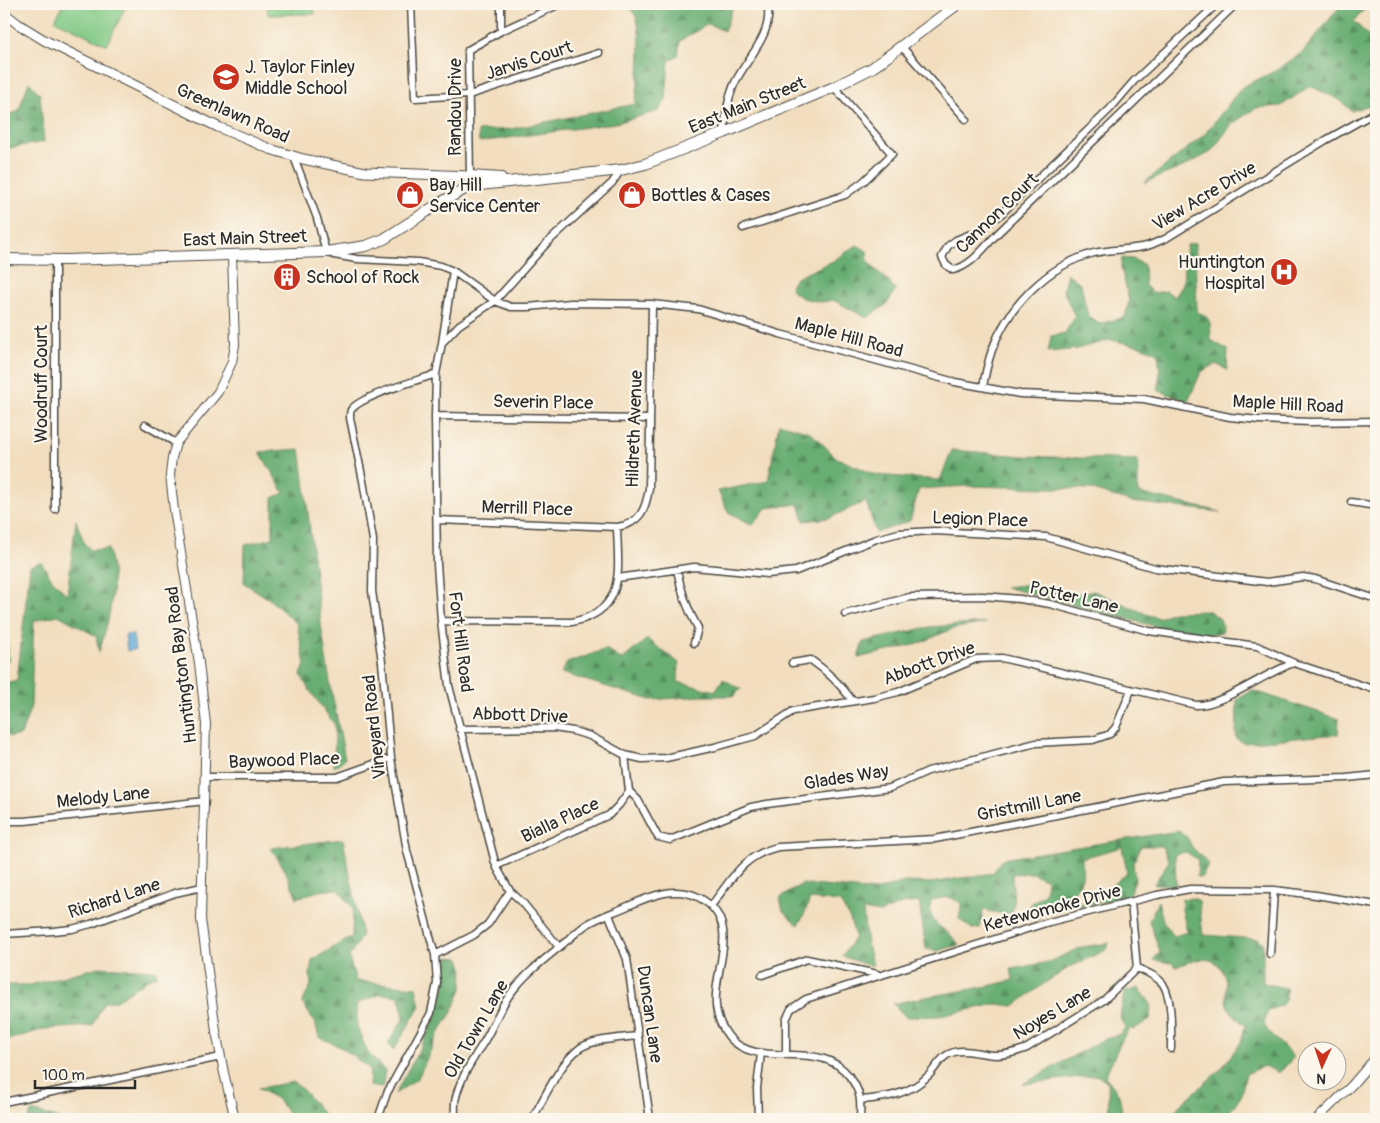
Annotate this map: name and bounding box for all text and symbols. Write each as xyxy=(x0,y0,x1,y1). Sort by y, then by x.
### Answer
street label: Jarvis Court xyxy=(483,35,576,85)
place label: J. Taylor Finley Middle School xyxy=(245,56,355,100)
street label: Randou Drive xyxy=(444,58,467,156)
school or university icon: J. Taylor Finley Middle School xyxy=(211,62,241,92)
street label: East Main Street xyxy=(685,71,810,139)
street label: Greenlawn Road xyxy=(172,78,293,149)
street label: View Acre Drive xyxy=(1148,156,1260,236)
street label: Cannon Court xyxy=(951,167,1044,259)
place label: Bay Hill Service Center xyxy=(429,174,541,218)
shop icon: Bay Hill Service Center xyxy=(395,180,425,210)
shop icon: Bottles & Cases xyxy=(617,180,647,210)
place label: Bottles & Cases xyxy=(651,184,770,207)
street label: East Main Street xyxy=(183,225,308,252)
place label: Huntington Hospital xyxy=(1178,251,1265,295)
hospital icon: Huntington Hospital xyxy=(1269,257,1299,287)
building icon: School of Rock xyxy=(272,262,302,292)
place label: School of Rock xyxy=(306,266,420,289)
street label: Maple Hill Road xyxy=(792,312,906,363)
street label: Woodruff Court xyxy=(30,324,53,443)
street label: Hildreth Avenue xyxy=(621,370,648,488)
street label: Severin Place xyxy=(493,390,594,415)
street label: Maple Hill Road xyxy=(1232,390,1344,419)
street label: Merrill Place xyxy=(481,495,573,522)
street label: Legion Place xyxy=(932,506,1028,533)
street label: Potter Lane xyxy=(1027,576,1121,619)
street label: Huntington Bay Road xyxy=(160,585,203,745)
street label: Fort Hill Road xyxy=(443,590,478,694)
street label: Abbott Drive xyxy=(880,636,978,691)
street label: Vineyard Road xyxy=(358,674,391,780)
street label: Abbott Drive xyxy=(472,702,568,729)
street label: Baywood Place xyxy=(228,747,340,774)
street label: Glades Way xyxy=(802,759,890,796)
street label: Melody Lane xyxy=(55,781,151,814)
street label: Gristmill Lane xyxy=(975,784,1083,827)
street label: Bialla Place xyxy=(518,792,603,848)
street label: Richard Lane xyxy=(65,873,163,924)
street label: Ketewomoke Drive xyxy=(981,879,1124,938)
street label: Duncan Lane xyxy=(631,964,668,1064)
street label: Old Town Lane xyxy=(439,976,514,1083)
street label: Noyes Lane xyxy=(1009,981,1096,1046)
north arrow xyxy=(1298,1040,1348,1090)
scale bar xyxy=(35,1058,135,1090)
text: 100 m xyxy=(42,1066,85,1085)
text: N xyxy=(1316,1070,1327,1087)

